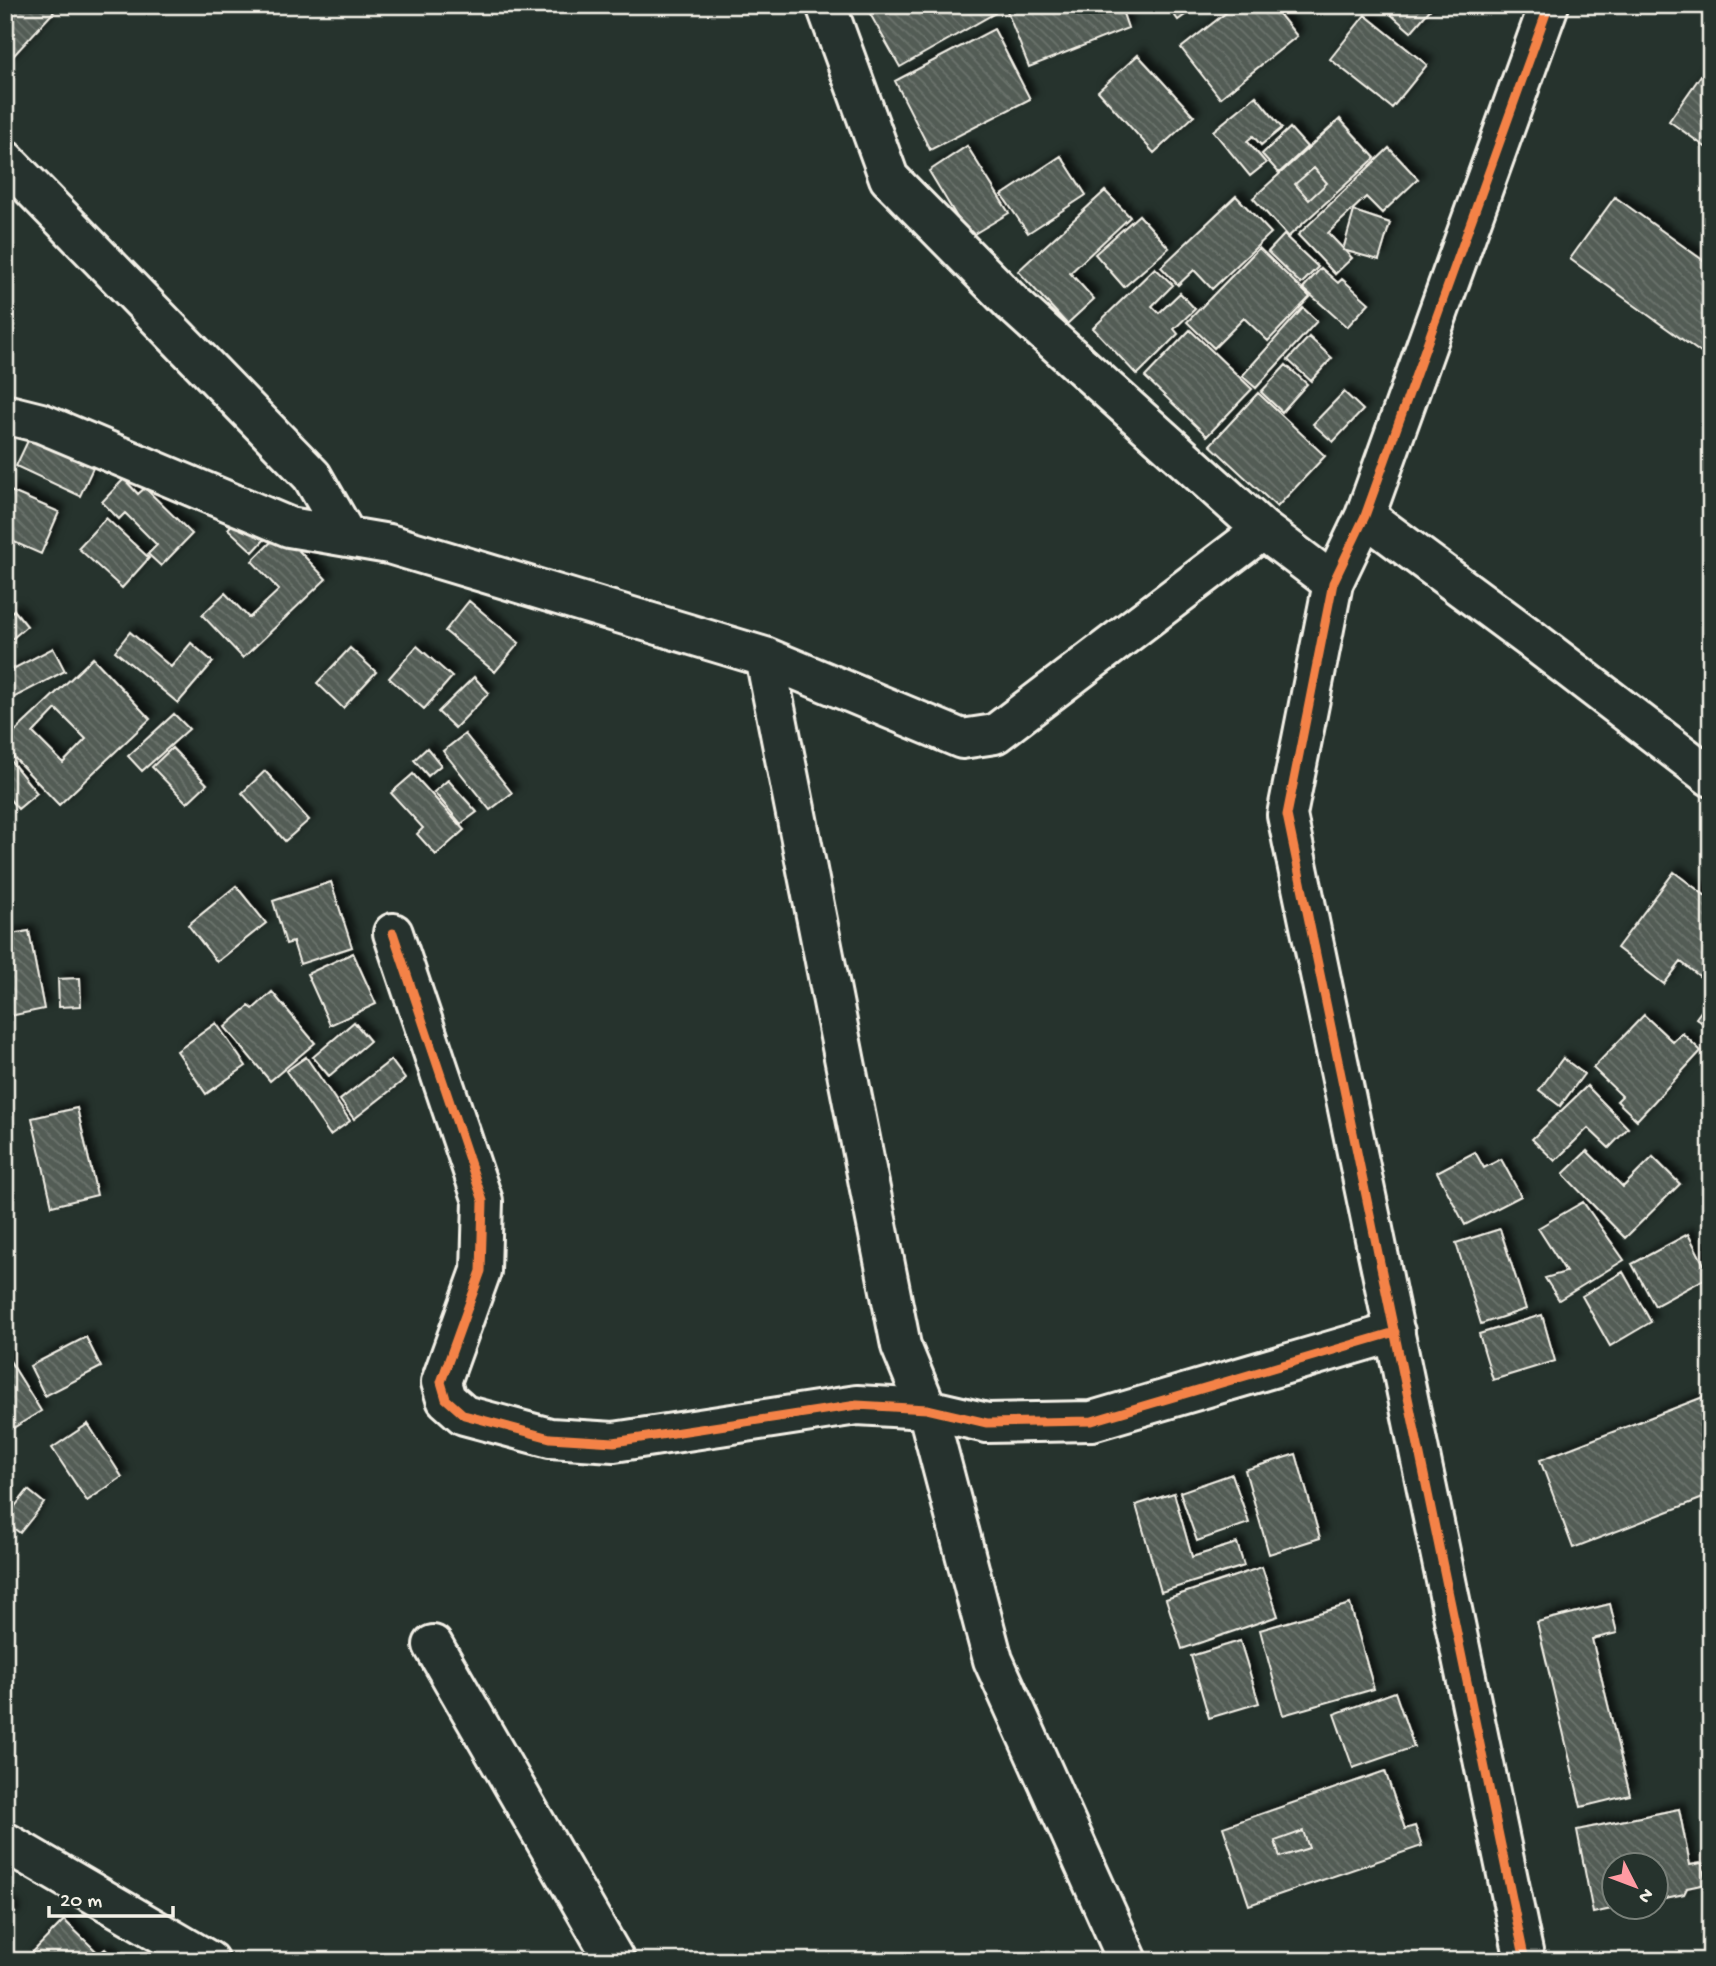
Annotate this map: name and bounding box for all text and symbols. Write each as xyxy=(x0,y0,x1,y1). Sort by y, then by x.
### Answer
north arrow xyxy=(1600,1850,1670,1920)
scale bar xyxy=(49,1875,173,1919)
text: N xyxy=(1632,1883,1658,1907)
text: 20 m xyxy=(60,1890,102,1915)

